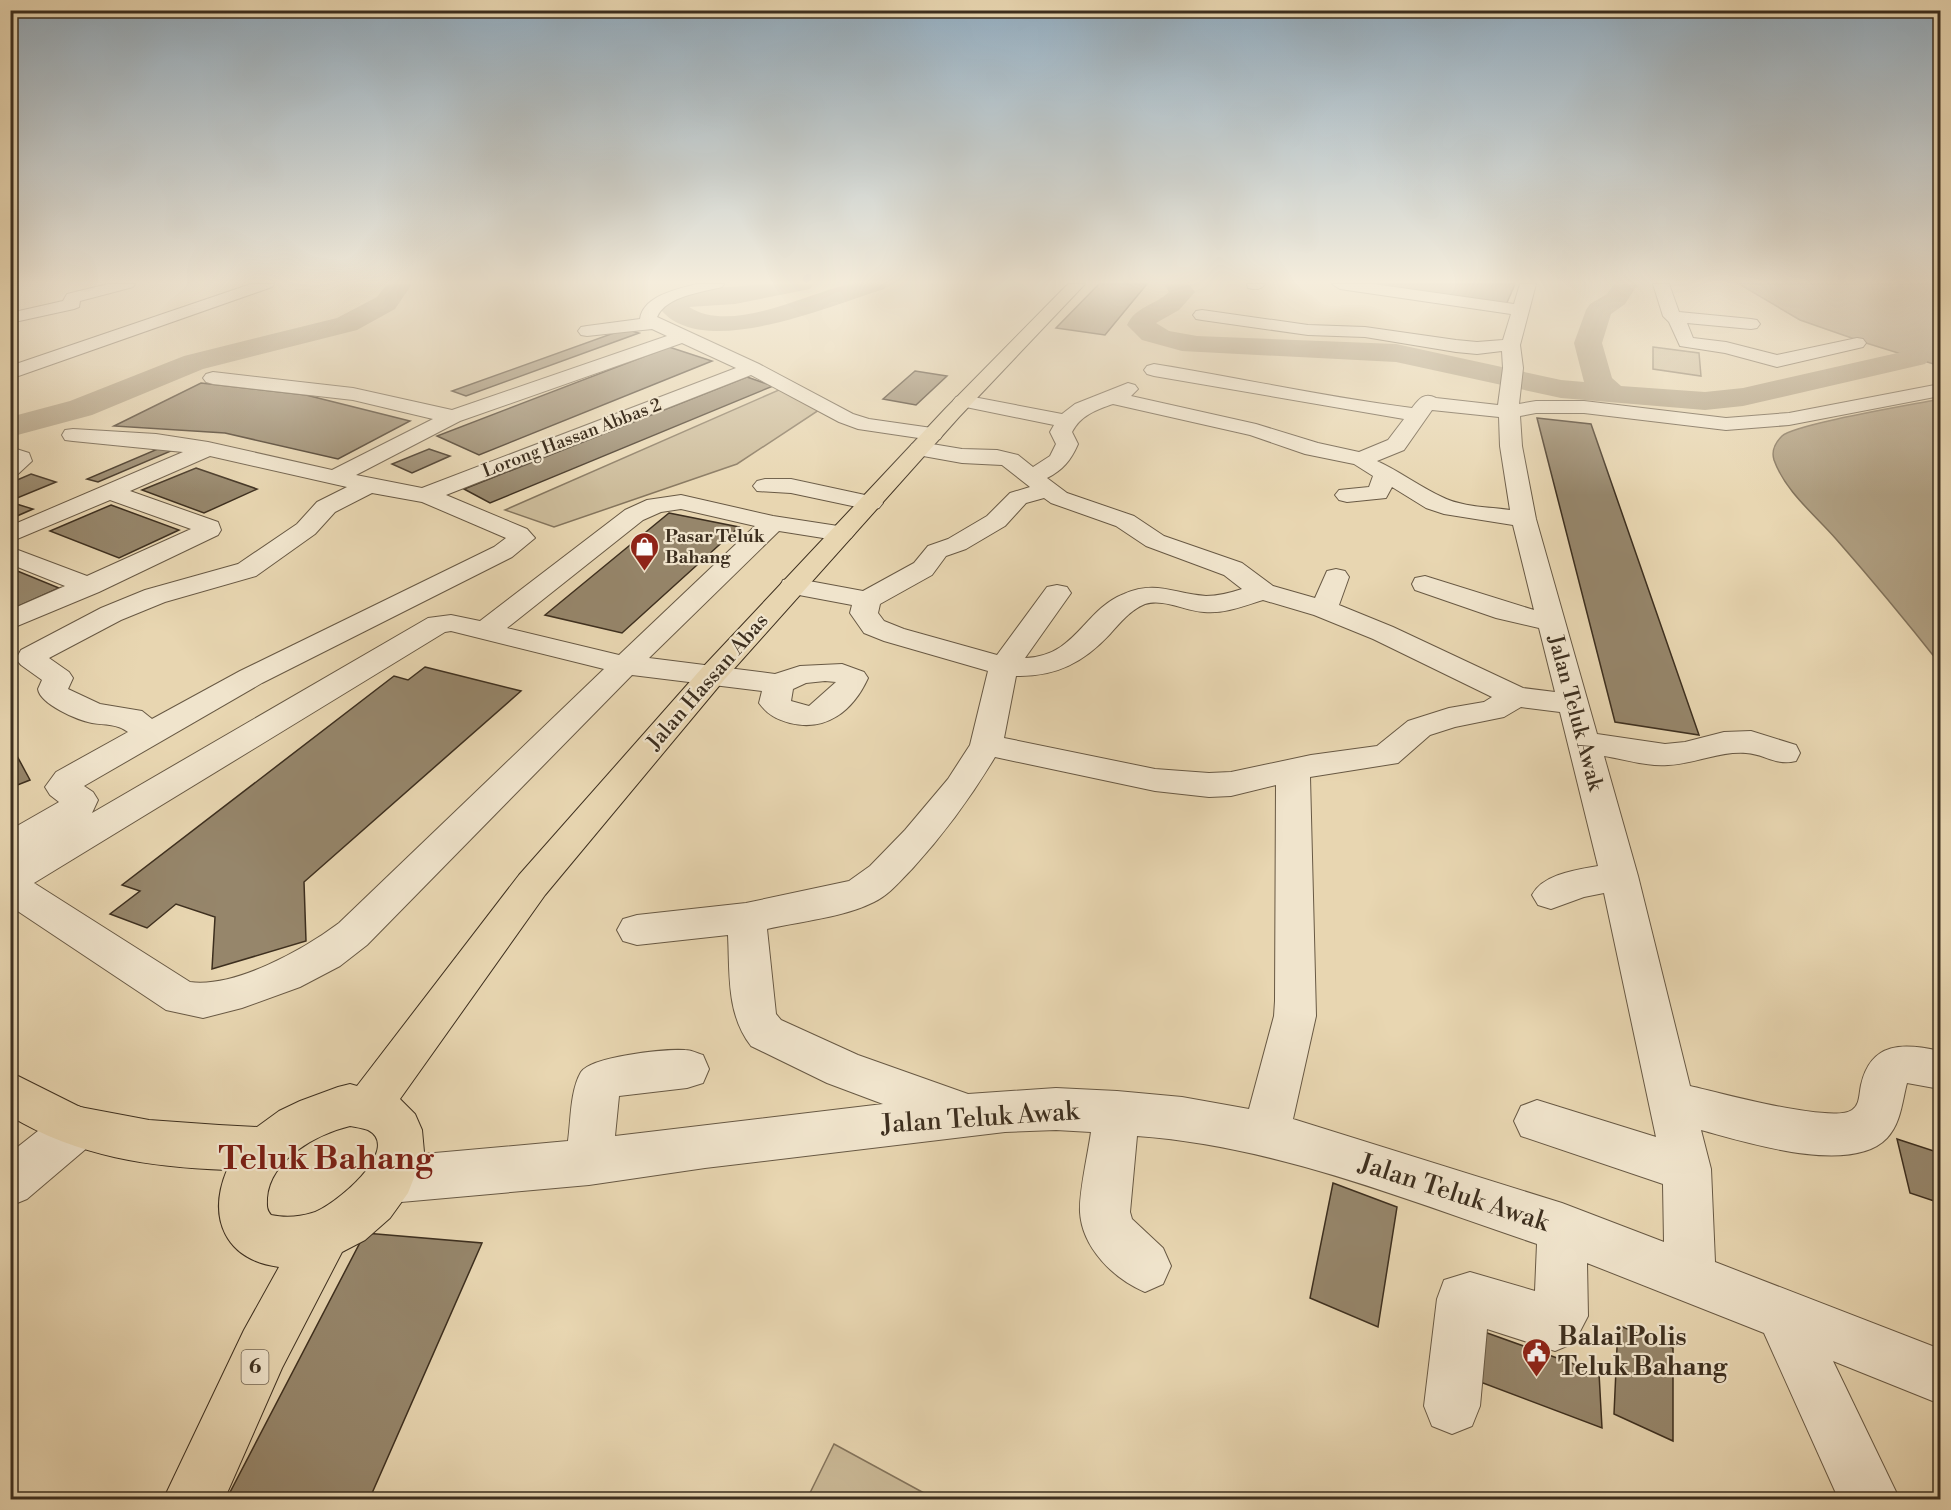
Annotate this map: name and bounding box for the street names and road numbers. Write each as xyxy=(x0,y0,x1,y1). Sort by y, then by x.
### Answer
street label: Lorong Hassan Abbas 2 xyxy=(479,393,665,483)
street label: Jalan Hassan Abas xyxy=(641,608,774,756)
street label: Jalan Teluk Awak xyxy=(1542,631,1609,795)
street label: Jalan Teluk Awak xyxy=(879,1095,1081,1141)
street label: Jalan Teluk Awak xyxy=(1354,1147,1554,1239)
road number: 6 xyxy=(242,1350,268,1384)

